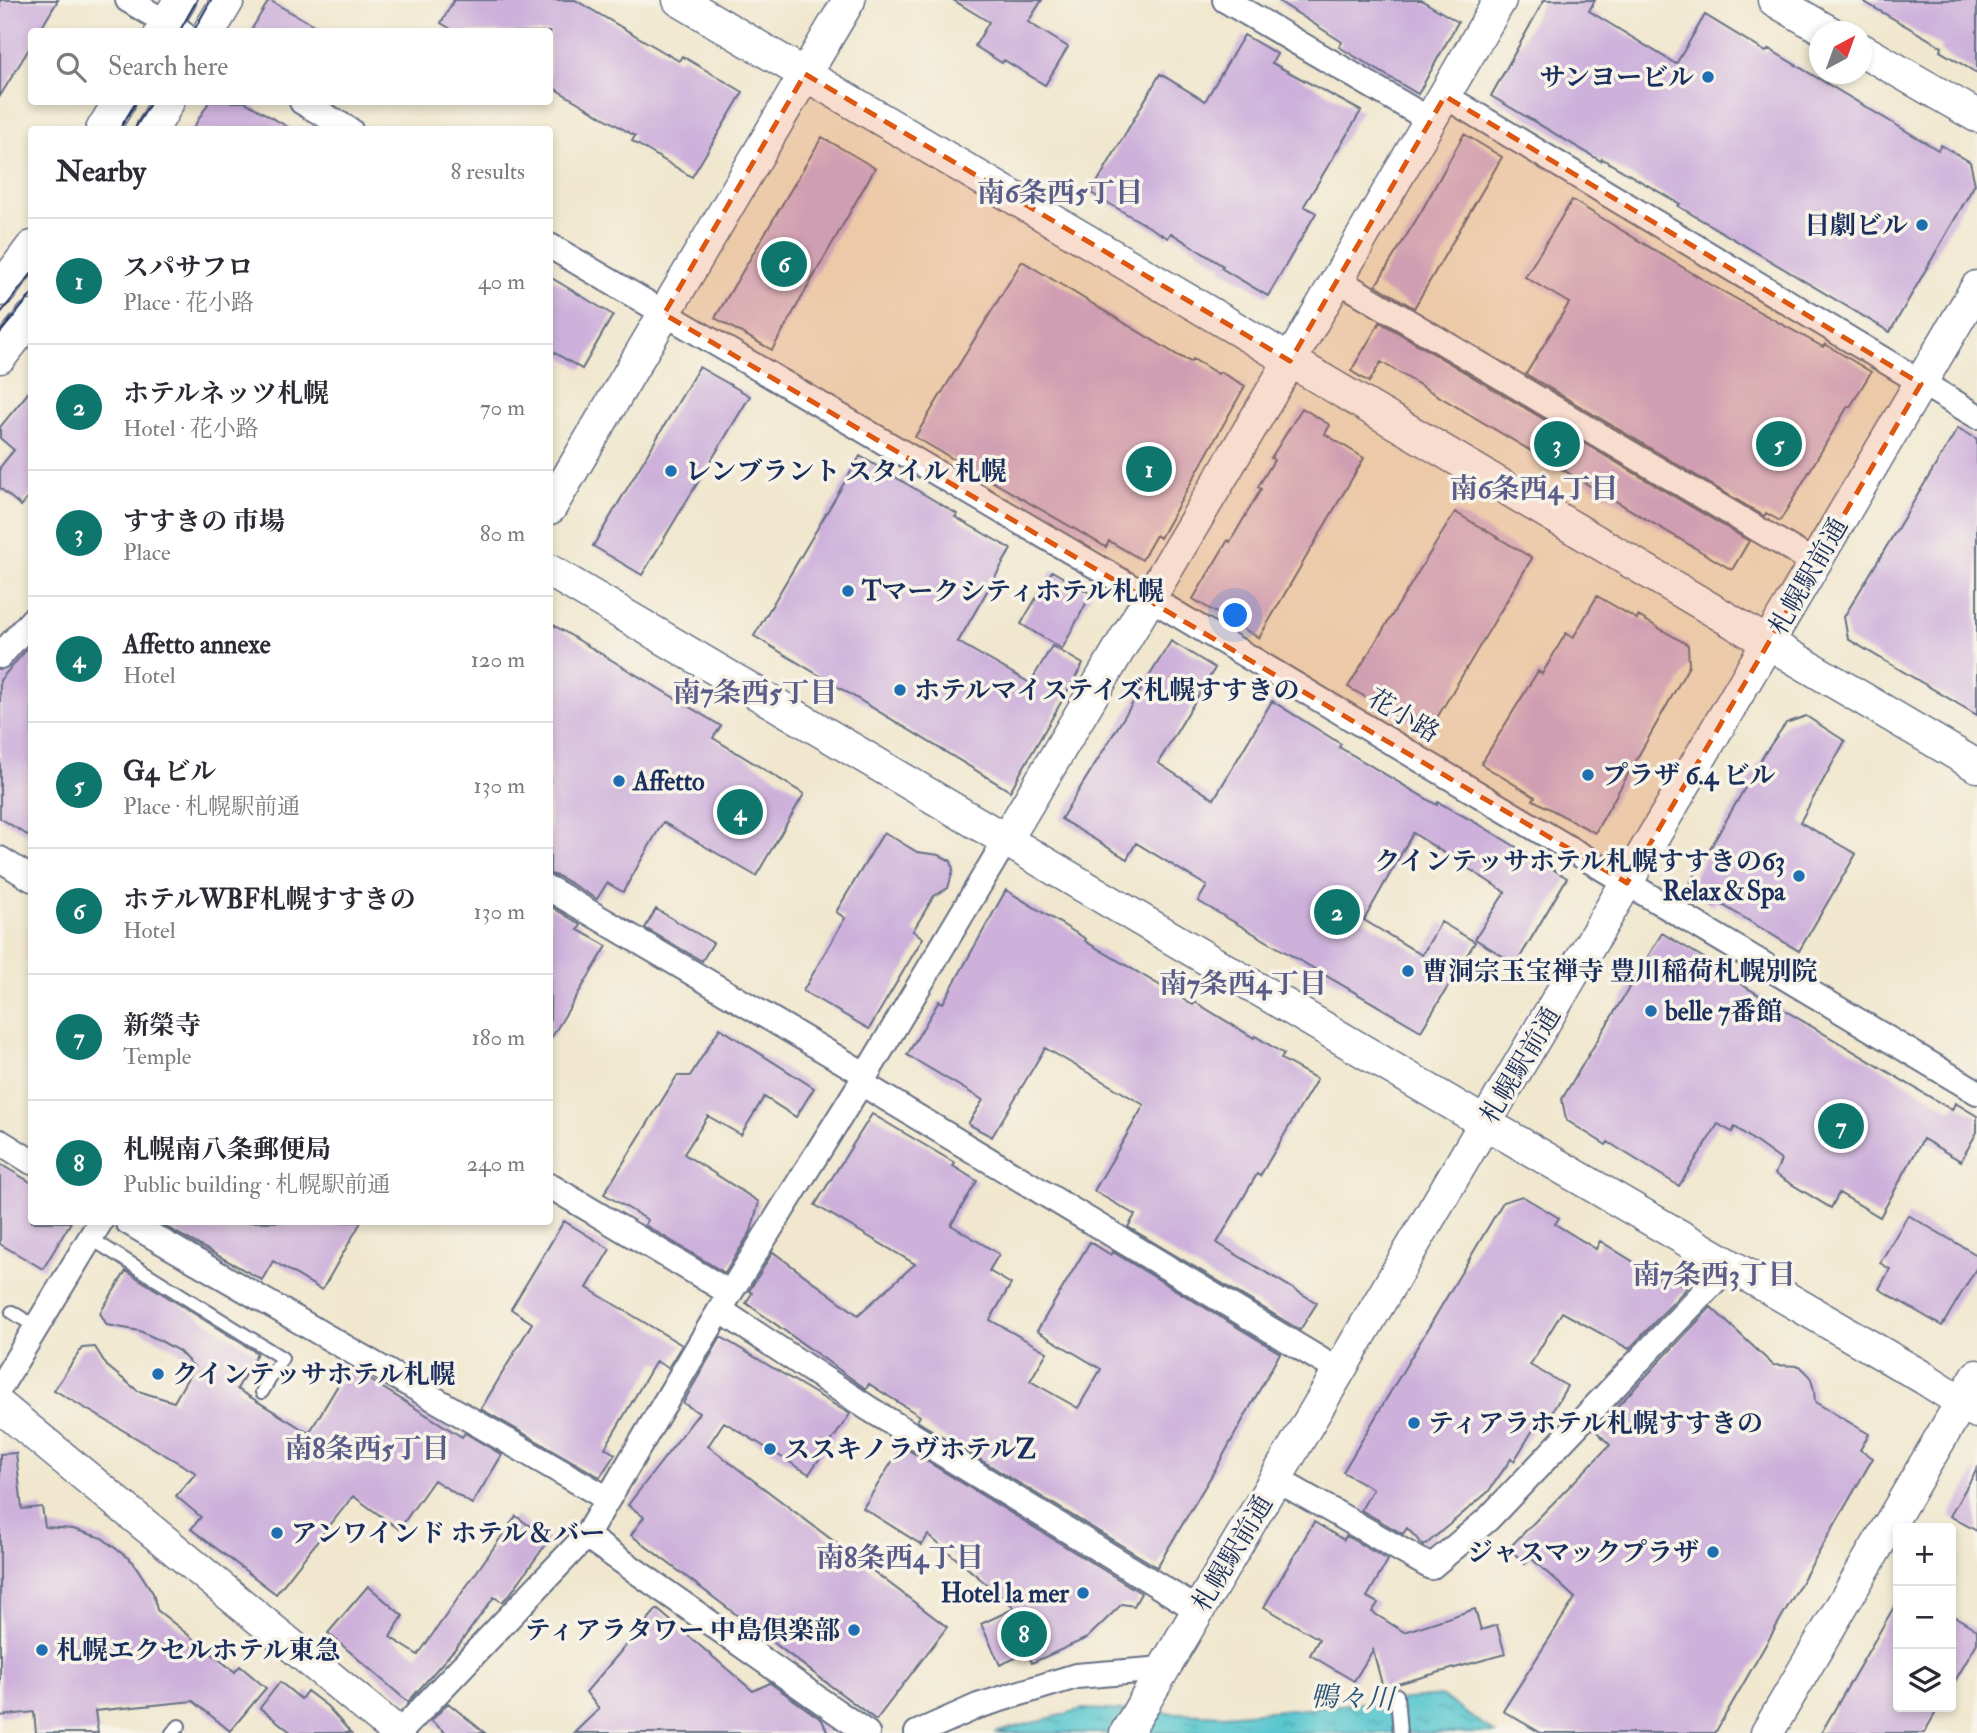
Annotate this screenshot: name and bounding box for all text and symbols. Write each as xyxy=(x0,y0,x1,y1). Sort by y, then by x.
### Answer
north arrow xyxy=(1809,21,1872,84)
search box xyxy=(28,28,553,105)
icon: search xyxy=(52,48,90,86)
text: Search here xyxy=(108,51,228,83)
place label: サンヨービル xyxy=(1539,62,1694,94)
marker: サンヨービル xyxy=(1700,69,1716,85)
text: Nearby xyxy=(56,153,146,190)
text: 8 results xyxy=(450,157,525,186)
district label: 南6条西5丁目 xyxy=(977,176,1143,211)
place label: 日劇ビル xyxy=(1804,210,1908,242)
marker: 日劇ビル xyxy=(1914,217,1930,233)
pin: 6 xyxy=(761,238,807,290)
text: スパサフロ xyxy=(123,252,253,284)
text: 1 xyxy=(75,267,83,296)
text: 40 m xyxy=(478,267,525,296)
text: Place · 花小路 xyxy=(123,288,254,317)
text: ホテルネッツ札幌 xyxy=(123,378,329,410)
text: 2 xyxy=(73,393,85,422)
text: 70 m xyxy=(480,393,525,422)
text: Hotel · 花小路 xyxy=(123,414,259,443)
pin: 3 xyxy=(1534,418,1580,470)
pin: 5 xyxy=(1756,418,1802,470)
pin: 1 xyxy=(1126,443,1172,495)
place label: レンブラント スタイル 札幌 xyxy=(685,456,1007,488)
marker: レンブラント スタイル 札幌 xyxy=(663,463,679,479)
district label: 南6条西4丁目 xyxy=(1449,472,1619,507)
text: すすきの 市場 xyxy=(123,506,285,538)
street label: 札幌駅前通 xyxy=(1763,512,1855,641)
text: 3 xyxy=(75,519,83,548)
text: 80 m xyxy=(480,519,525,548)
text: Place xyxy=(123,538,171,567)
place label: Tマークシティホテル札幌 xyxy=(861,576,1164,608)
marker: Tマークシティホテル札幌 xyxy=(840,583,856,599)
your location xyxy=(1218,598,1252,632)
text: Affetto annexe xyxy=(123,629,271,661)
text: 4 xyxy=(73,645,85,674)
text: 120 m xyxy=(471,645,525,674)
text: Hotel xyxy=(123,661,176,690)
place label: ホテルマイステイズ札幌すすきの xyxy=(914,675,1300,707)
district label: 南7条西5丁目 xyxy=(672,676,838,711)
marker: ホテルマイステイズ札幌すすきの xyxy=(892,682,908,698)
street label: 花小路 xyxy=(1362,682,1445,750)
text: G4 ビル xyxy=(123,756,216,788)
place label: プラザ 6.4 ビル xyxy=(1602,760,1776,792)
place label: Affetto xyxy=(632,766,705,798)
marker: プラザ 6.4 ビル xyxy=(1580,767,1596,783)
text: 5 xyxy=(74,771,84,800)
text: 130 m xyxy=(473,771,525,800)
marker: Affetto xyxy=(611,773,627,789)
pin: 4 xyxy=(717,786,763,838)
text: Place · 札幌駅前通 xyxy=(123,792,300,821)
place label: クインテッサホテル札幌すすきの63 Relax＆Spa xyxy=(1374,846,1786,909)
marker: クインテッサホテル札幌すすきの63 Relax＆Spa xyxy=(1791,868,1807,884)
text: ホテルWBF札幌すすきの xyxy=(123,884,416,916)
pin: 2 xyxy=(1314,886,1360,938)
text: 6 xyxy=(73,897,85,926)
text: 130 m xyxy=(473,897,525,926)
text: Hotel xyxy=(123,916,176,945)
place label: 曹洞宗玉宝禅寺 豊川稲荷札幌別院 xyxy=(1422,956,1817,988)
marker: 曹洞宗玉宝禅寺 豊川稲荷札幌別院 xyxy=(1400,963,1416,979)
district label: 南7条西4丁目 xyxy=(1159,967,1327,1002)
place label: belle 7番館 xyxy=(1664,996,1782,1028)
street label: 札幌駅前通 xyxy=(1474,1002,1568,1129)
marker: belle 7番館 xyxy=(1643,1003,1659,1019)
text: 新榮寺 xyxy=(123,1010,201,1042)
text: 7 xyxy=(74,1023,84,1052)
text: 180 m xyxy=(472,1023,525,1052)
text: Temple xyxy=(123,1042,191,1071)
pin: 7 xyxy=(1818,1100,1864,1152)
text: 札幌南八条郵便局 xyxy=(123,1134,331,1166)
text: 8 xyxy=(74,1149,84,1178)
text: 240 m xyxy=(466,1149,525,1178)
text: Public building · 札幌駅前通 xyxy=(123,1170,390,1199)
district label: 南7条西3丁目 xyxy=(1632,1258,1796,1293)
place label: クインテッサホテル札幌 xyxy=(172,1359,455,1391)
marker: クインテッサホテル札幌 xyxy=(150,1366,166,1382)
place label: ティアラホテル札幌すすきの xyxy=(1428,1408,1763,1440)
marker: ティアラホテル札幌すすきの xyxy=(1406,1415,1422,1431)
district label: 南8条西5丁目 xyxy=(284,1432,450,1467)
place label: ススキノラヴホテルZ xyxy=(784,1434,1036,1466)
marker: ススキノラヴホテルZ xyxy=(762,1441,778,1457)
street label: 札幌駅前通 xyxy=(1186,1490,1280,1617)
place label: アンワインド ホテル＆バー xyxy=(291,1518,605,1550)
map controls xyxy=(1893,1523,1956,1712)
button: + xyxy=(1893,1523,1956,1586)
marker: アンワインド ホテル＆バー xyxy=(269,1525,285,1541)
place label: ジャスマックプラザ xyxy=(1467,1537,1699,1569)
district label: 南8条西4丁目 xyxy=(816,1541,984,1576)
marker: ジャスマックプラザ xyxy=(1705,1544,1721,1560)
place label: Hotel la mer xyxy=(941,1578,1069,1610)
marker: Hotel la mer xyxy=(1075,1585,1091,1601)
button: − xyxy=(1893,1586,1956,1649)
pin: 8 xyxy=(1001,1608,1047,1660)
place label: ティアラタワー 中島倶楽部 xyxy=(525,1615,840,1647)
marker: ティアラタワー 中島倶楽部 xyxy=(846,1622,862,1638)
place label: 札幌エクセルホテル東急 xyxy=(56,1635,341,1667)
marker: 札幌エクセルホテル東急 xyxy=(34,1642,50,1658)
button: layers xyxy=(1893,1649,1956,1712)
water label: 鴨々川 xyxy=(1309,1680,1398,1718)

